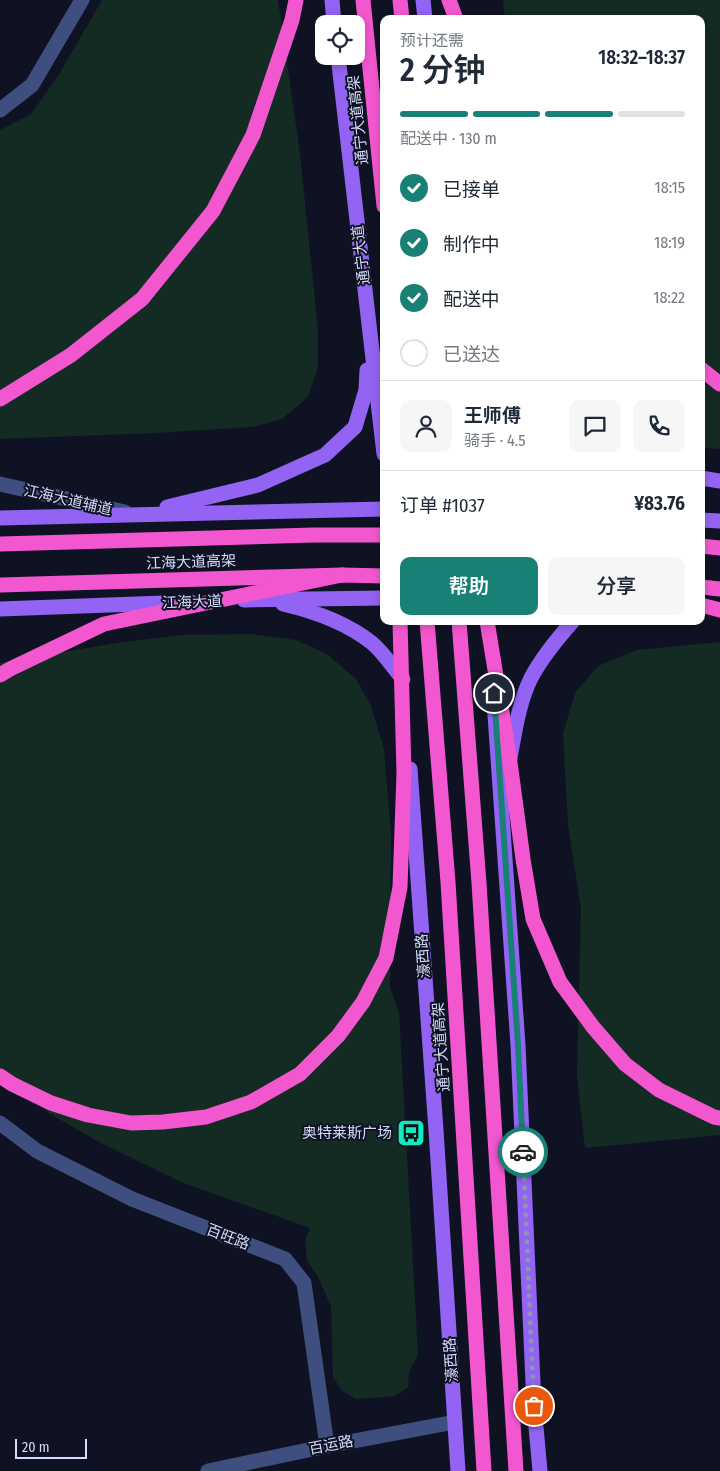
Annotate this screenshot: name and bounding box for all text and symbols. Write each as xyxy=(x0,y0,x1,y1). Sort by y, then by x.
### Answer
map controls xyxy=(315,15,365,65)
button: locate xyxy=(315,15,365,65)
text: 预计还需 xyxy=(400,31,464,50)
text: 18:32–18:37 xyxy=(598,46,685,69)
text: 2 分钟 xyxy=(400,51,486,89)
street label: 通宁大道高架 xyxy=(344,74,372,166)
text: 配送中 · 130 m xyxy=(400,129,497,148)
icon: check xyxy=(400,174,428,202)
text: 已接单 xyxy=(443,178,500,201)
text: 18:15 xyxy=(654,178,685,197)
street label: 通宁大道 xyxy=(348,224,374,286)
icon: check xyxy=(400,229,428,257)
text: 制作中 xyxy=(443,233,500,256)
text: 18:19 xyxy=(654,233,685,252)
icon: check xyxy=(400,284,428,312)
text: 配送中 xyxy=(443,288,500,311)
text: 18:22 xyxy=(653,288,685,307)
text: 已送达 xyxy=(443,343,500,366)
button: person xyxy=(400,400,452,452)
button: chat xyxy=(569,400,621,452)
button: phone xyxy=(633,400,685,452)
text: 王师傅 xyxy=(464,404,521,427)
text: 骑手 · 4.5 xyxy=(464,431,526,450)
street label: 江海大道辅道 xyxy=(22,481,114,519)
text: ¥83.76 xyxy=(634,492,685,515)
text: 订单 #1037 xyxy=(400,494,485,517)
street label: 江海大道高架 xyxy=(146,551,236,573)
button: 帮助 xyxy=(400,557,538,615)
button: 分享 xyxy=(548,557,685,615)
street label: 江海大道 xyxy=(162,592,222,612)
pin xyxy=(473,672,515,714)
icon: home xyxy=(480,679,508,707)
street label: 濠西路 xyxy=(412,933,434,979)
street label: 通宁大道高架 xyxy=(429,1001,453,1093)
bus stop icon: 奥特莱斯广场 xyxy=(396,1118,426,1148)
place label: 奥特莱斯广场 xyxy=(302,1124,392,1142)
courier xyxy=(498,1127,548,1177)
icon: car xyxy=(509,1138,537,1166)
street label: 百旺路 xyxy=(204,1221,252,1253)
street label: 濠西路 xyxy=(440,1337,462,1383)
pin xyxy=(513,1385,555,1427)
icon: bag xyxy=(520,1392,548,1420)
street label: 百运路 xyxy=(307,1432,355,1458)
scale bar xyxy=(15,1436,88,1459)
text: 20 m xyxy=(22,1439,50,1456)

